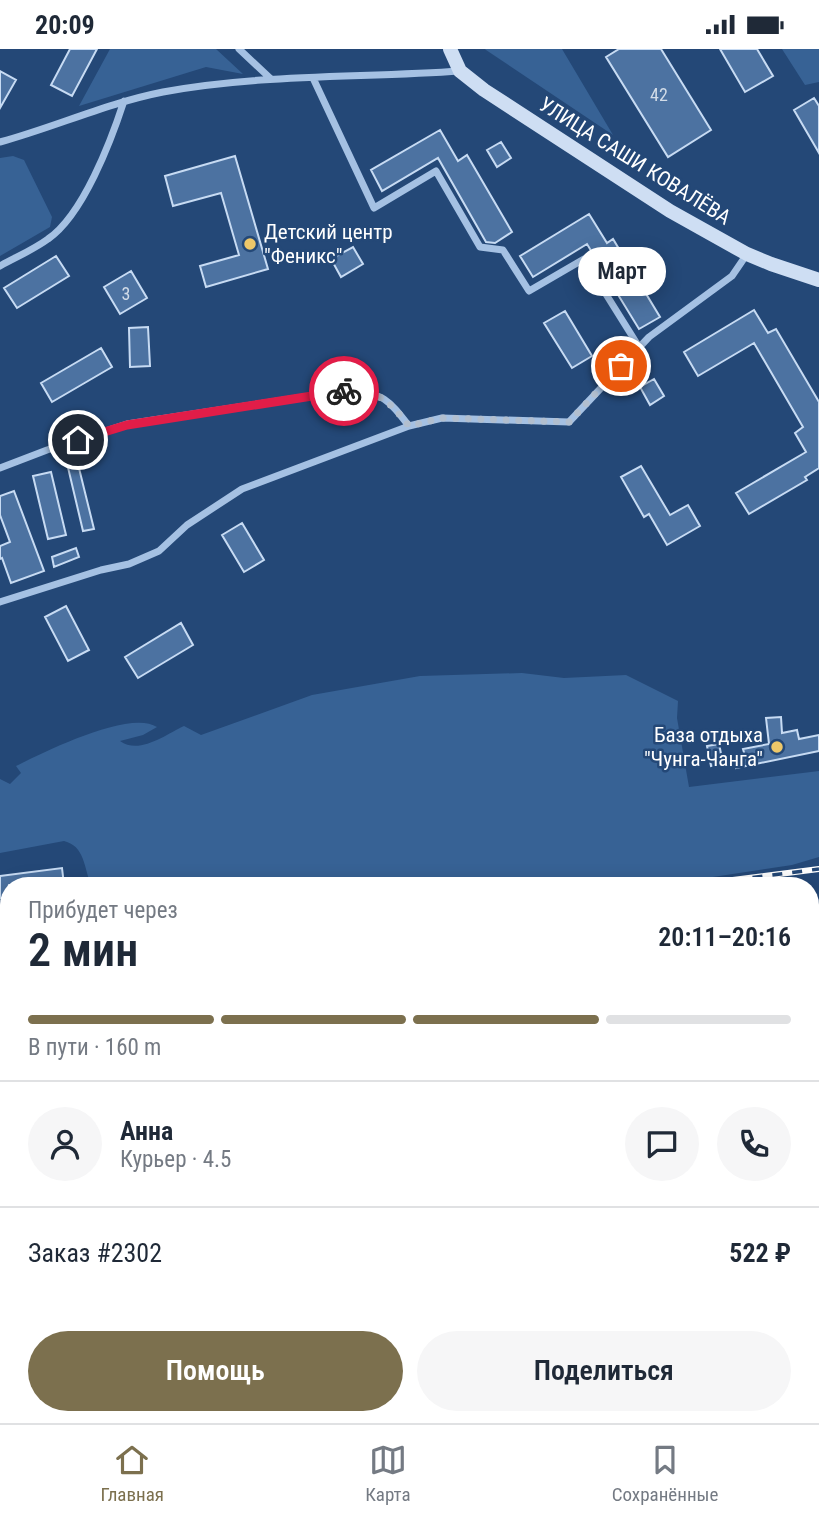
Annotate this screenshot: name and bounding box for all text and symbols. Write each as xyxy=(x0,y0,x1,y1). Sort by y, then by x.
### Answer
text: 20:09 xyxy=(35,10,95,40)
house number: 42 xyxy=(650,84,668,105)
street label: УЛИЦА САШИ КОВАЛЁВА xyxy=(535,92,735,230)
place label: Детский центр "Феникс" xyxy=(264,220,393,268)
marker: Детский центр "Феникс" xyxy=(242,236,258,252)
callout: Март xyxy=(577,247,665,296)
text: Март xyxy=(597,258,647,285)
house number: 3 xyxy=(122,283,130,304)
pin xyxy=(591,336,651,396)
icon: bag xyxy=(602,347,640,385)
courier xyxy=(309,356,379,426)
icon: bike xyxy=(325,372,363,410)
pin xyxy=(48,410,108,470)
icon: home xyxy=(59,421,97,459)
place label: База отдыха "Чунга-Чанга" xyxy=(644,723,763,771)
marker: База отдыха "Чунга-Чанга" xyxy=(769,739,785,755)
text: Прибудет через xyxy=(28,897,178,924)
text: 20:11–20:16 xyxy=(658,922,791,952)
text: 2 мин xyxy=(28,923,138,977)
text: В пути · 160 m xyxy=(28,1034,161,1061)
button: person xyxy=(28,1107,102,1181)
button: chat xyxy=(625,1107,699,1181)
button: phone xyxy=(717,1107,791,1181)
text: Анна xyxy=(120,1116,173,1146)
text: Курьер · 4.5 xyxy=(120,1146,231,1173)
text: Заказ #2302 xyxy=(28,1238,162,1268)
text: 522 ₽ xyxy=(729,1238,791,1268)
button: Помощь xyxy=(28,1331,403,1411)
button: Поделиться xyxy=(417,1331,791,1411)
tab: Главная xyxy=(101,1441,164,1506)
tab: Карта xyxy=(365,1441,411,1506)
tab: Сохранённые xyxy=(612,1441,718,1506)

